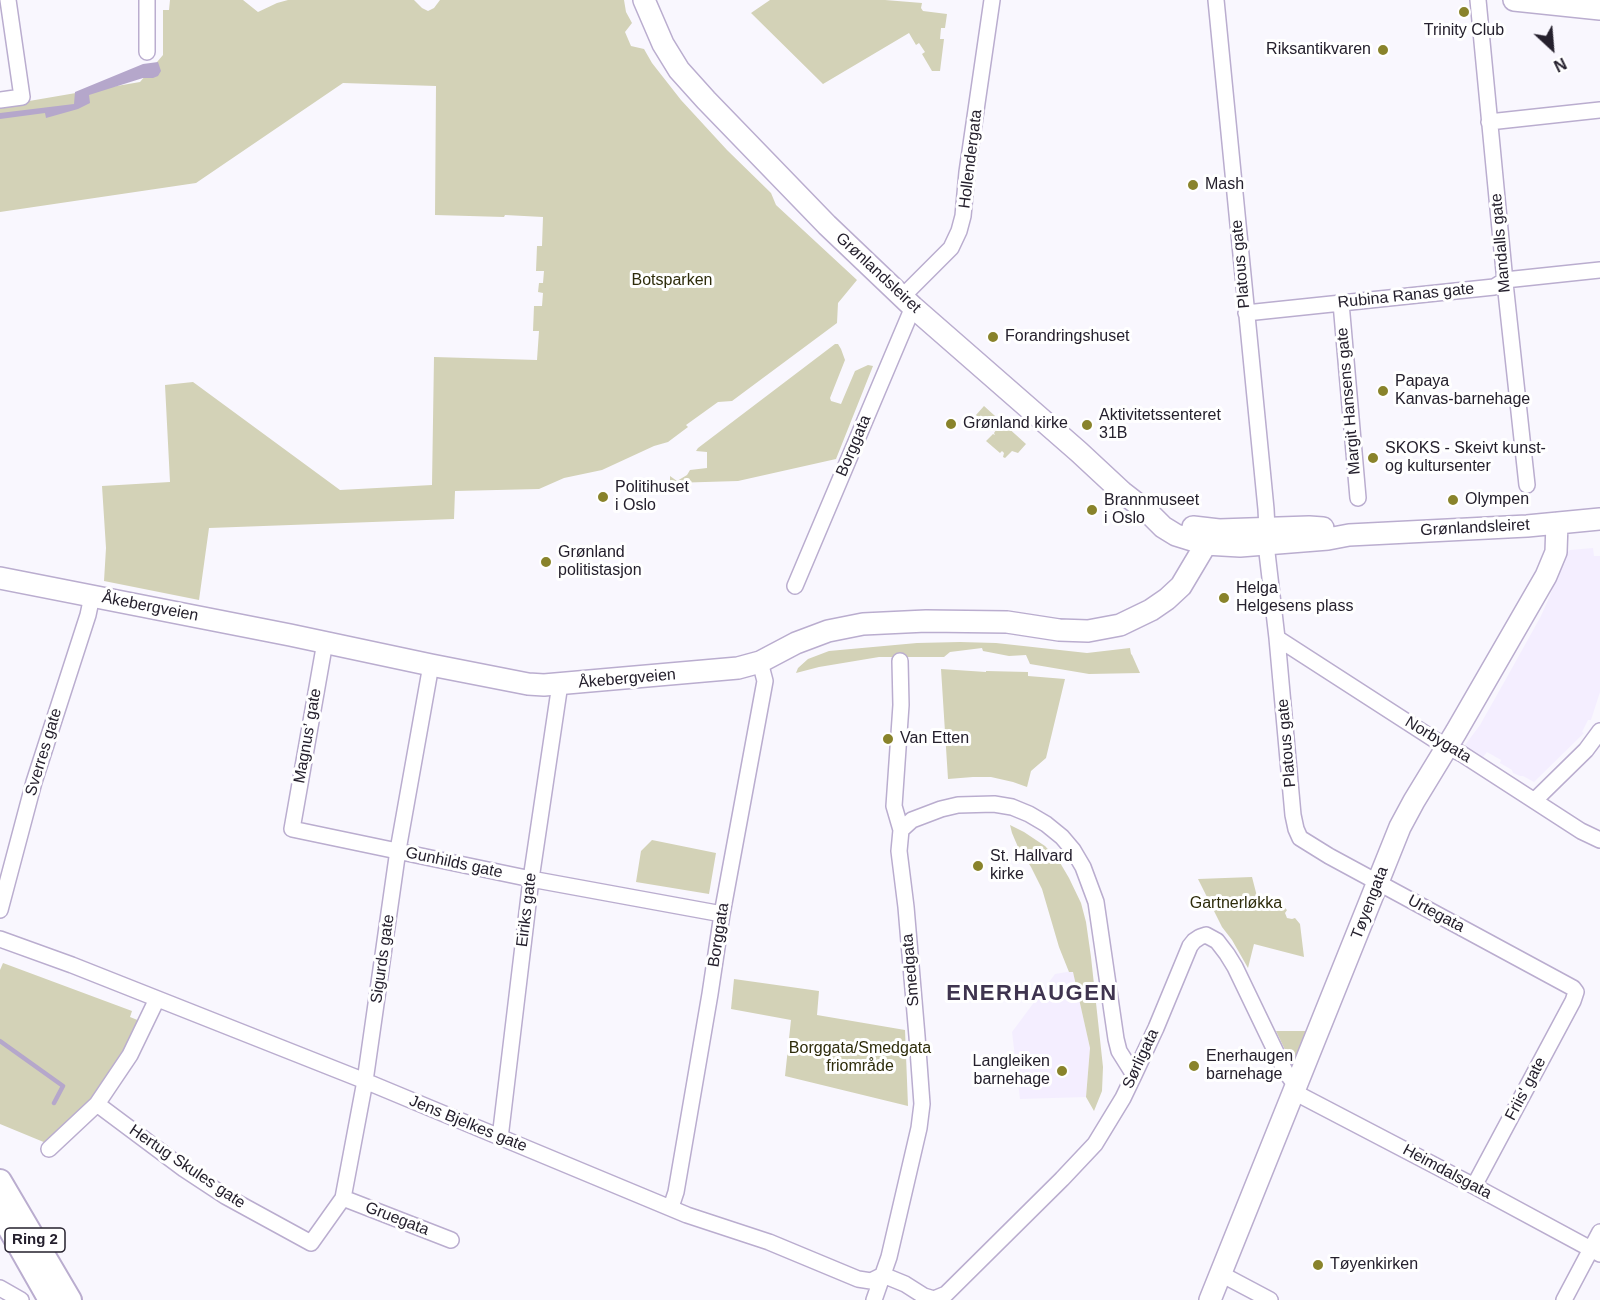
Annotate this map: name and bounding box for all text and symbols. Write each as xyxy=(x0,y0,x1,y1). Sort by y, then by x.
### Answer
marker: Trinity Club xyxy=(1457,5,1471,19)
north arrow xyxy=(1522,18,1582,78)
place label: Trinity Club xyxy=(1424,21,1504,41)
place label: Riksantikvaren xyxy=(1266,40,1371,60)
marker: Riksantikvaren xyxy=(1376,43,1390,57)
text: N xyxy=(1551,54,1569,75)
street label: Hollendergata xyxy=(955,108,987,210)
place label: Mash xyxy=(1205,175,1244,195)
marker: Mash xyxy=(1186,178,1200,192)
street label: Mandalls gate xyxy=(1487,193,1515,293)
street label: Platous gate xyxy=(1228,219,1254,309)
street label: Grønlandsleiret xyxy=(831,229,925,317)
park label: Botsparken xyxy=(632,271,712,291)
street label: Rubina Ranas gate xyxy=(1337,279,1475,313)
place label: Forandringshuset xyxy=(1005,327,1130,347)
street label: Margit Hansens gate xyxy=(1333,327,1365,475)
marker: Forandringshuset xyxy=(986,330,1000,344)
place label: Papaya Kanvas-barnehage xyxy=(1395,372,1530,410)
marker: Papaya Kanvas-barnehage xyxy=(1376,384,1390,398)
place label: Aktivitetssenteret 31B xyxy=(1099,406,1221,444)
street label: Borggata xyxy=(832,412,876,480)
place label: Grønland kirke xyxy=(963,414,1068,434)
marker: Grønland kirke xyxy=(944,417,958,431)
marker: Aktivitetssenteret 31B xyxy=(1080,418,1094,432)
place label: SKOKS - Skeivt kunst- og kultursenter xyxy=(1385,439,1546,477)
marker: SKOKS - Skeivt kunst- og kultursenter xyxy=(1366,451,1380,465)
place label: Politihuset i Oslo xyxy=(615,478,689,516)
marker: Politihuset i Oslo xyxy=(596,490,610,504)
place label: Olympen xyxy=(1465,490,1529,510)
place label: Brannmuseet i Oslo xyxy=(1104,491,1199,529)
marker: Olympen xyxy=(1446,493,1460,507)
marker: Brannmuseet i Oslo xyxy=(1085,503,1099,517)
street label: Grønlandsleiret xyxy=(1420,516,1530,540)
place label: Grønland politistasjon xyxy=(558,543,642,581)
marker: Grønland politistasjon xyxy=(539,555,553,569)
place label: Helga Helgesens plass xyxy=(1236,579,1353,617)
street label: Åkebergveien xyxy=(100,588,200,626)
marker: Helga Helgesens plass xyxy=(1217,591,1231,605)
street label: Åkebergveien xyxy=(577,665,677,693)
street label: Magnus’ gate xyxy=(290,687,326,785)
street label: Platous gate xyxy=(1274,698,1300,788)
street label: Sverres gate xyxy=(22,706,66,798)
street label: Norbygata xyxy=(1401,713,1475,767)
place label: Van Etten xyxy=(900,729,969,749)
marker: Van Etten xyxy=(881,732,895,746)
street label: Gunhilds gate xyxy=(404,843,504,883)
place label: St. Hallvard kirke xyxy=(990,847,1073,885)
marker: St. Hallvard kirke xyxy=(971,859,985,873)
street label: Tøyengata xyxy=(1347,864,1393,942)
street label: Eiriks gate xyxy=(513,872,541,948)
street label: Urtegata xyxy=(1404,891,1468,937)
park label: Gartnerløkka xyxy=(1190,894,1282,914)
street label: Borggata xyxy=(704,901,734,969)
street label: Sigurds gate xyxy=(367,913,399,1005)
street label: Smedgata xyxy=(898,933,924,1007)
district label: ENERHAUGEN xyxy=(946,981,1118,1007)
street label: Sørligata xyxy=(1119,1026,1163,1092)
park label: Borggata/Smedgata friområde xyxy=(789,1039,931,1077)
place label: Enerhaugen barnehage xyxy=(1206,1047,1293,1085)
place label: Langleiken barnehage xyxy=(973,1052,1050,1090)
street label: Friis' gate xyxy=(1501,1054,1551,1124)
marker: Enerhaugen barnehage xyxy=(1187,1059,1201,1073)
marker: Langleiken barnehage xyxy=(1055,1064,1069,1078)
street label: Jens Bjelkes gate xyxy=(406,1092,530,1156)
street label: Hertug Skules gate xyxy=(125,1121,249,1213)
street label: Heimdalsgata xyxy=(1399,1141,1495,1203)
street label: Gruegata xyxy=(362,1198,432,1240)
road number: Ring 2 xyxy=(5,1228,65,1252)
place label: Tøyenkirken xyxy=(1330,1255,1418,1275)
marker: Tøyenkirken xyxy=(1311,1258,1325,1272)

